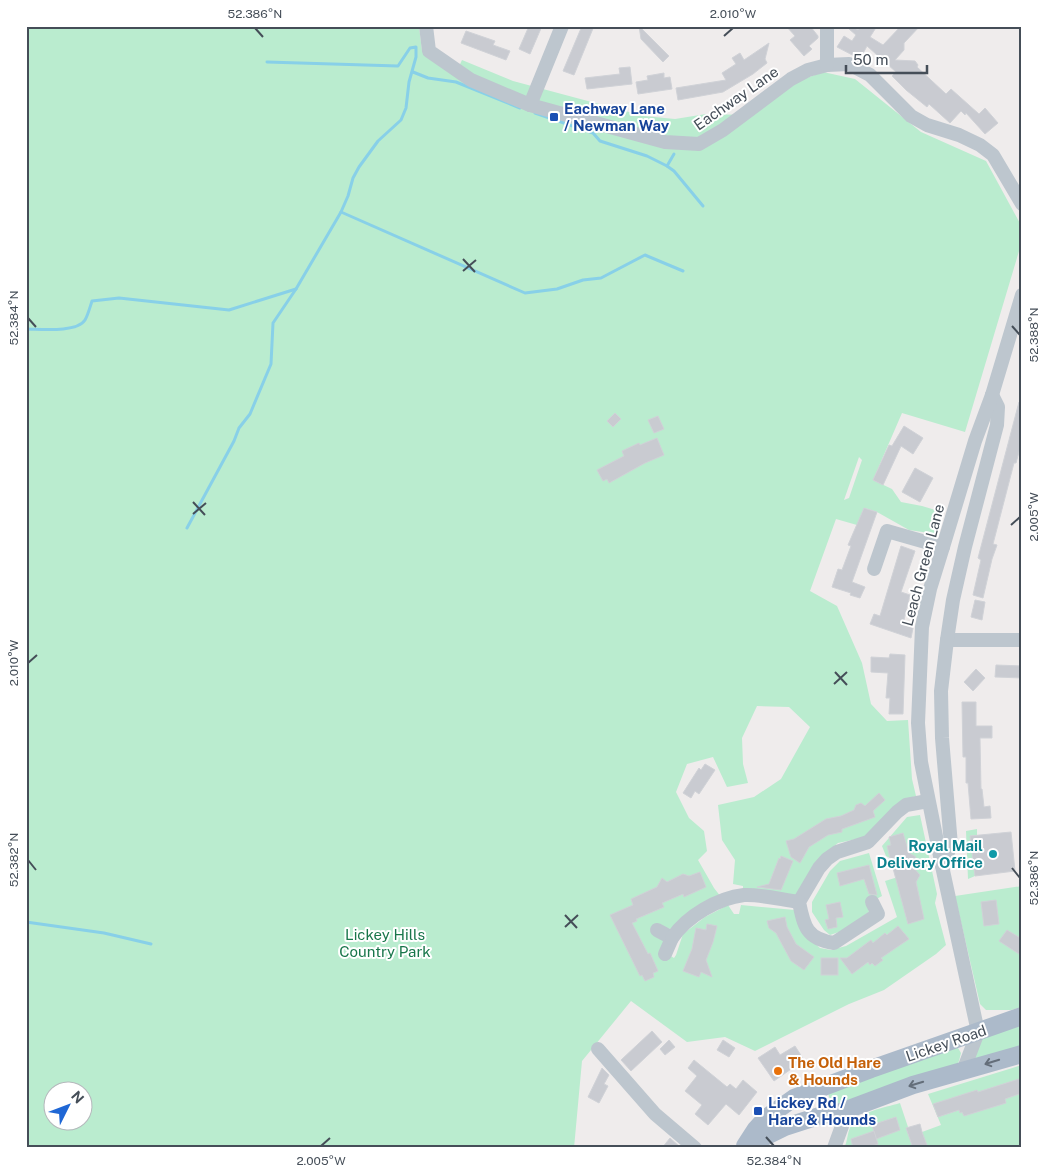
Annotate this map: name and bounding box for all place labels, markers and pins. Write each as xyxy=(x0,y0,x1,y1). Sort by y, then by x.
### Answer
place label: Eachway Lane / Newman Way xyxy=(564,100,670,134)
marker: Eachway Lane / Newman Way xyxy=(548,111,560,123)
place label: Royal Mail Delivery Office xyxy=(876,837,983,871)
marker: Royal Mail Delivery Office xyxy=(987,848,999,860)
place label: The Old Hare & Hounds xyxy=(788,1054,881,1088)
marker: The Old Hare & Hounds xyxy=(772,1065,784,1077)
place label: Lickey Rd / Hare & Hounds xyxy=(768,1094,876,1128)
marker: Lickey Rd / Hare & Hounds xyxy=(752,1105,764,1117)

